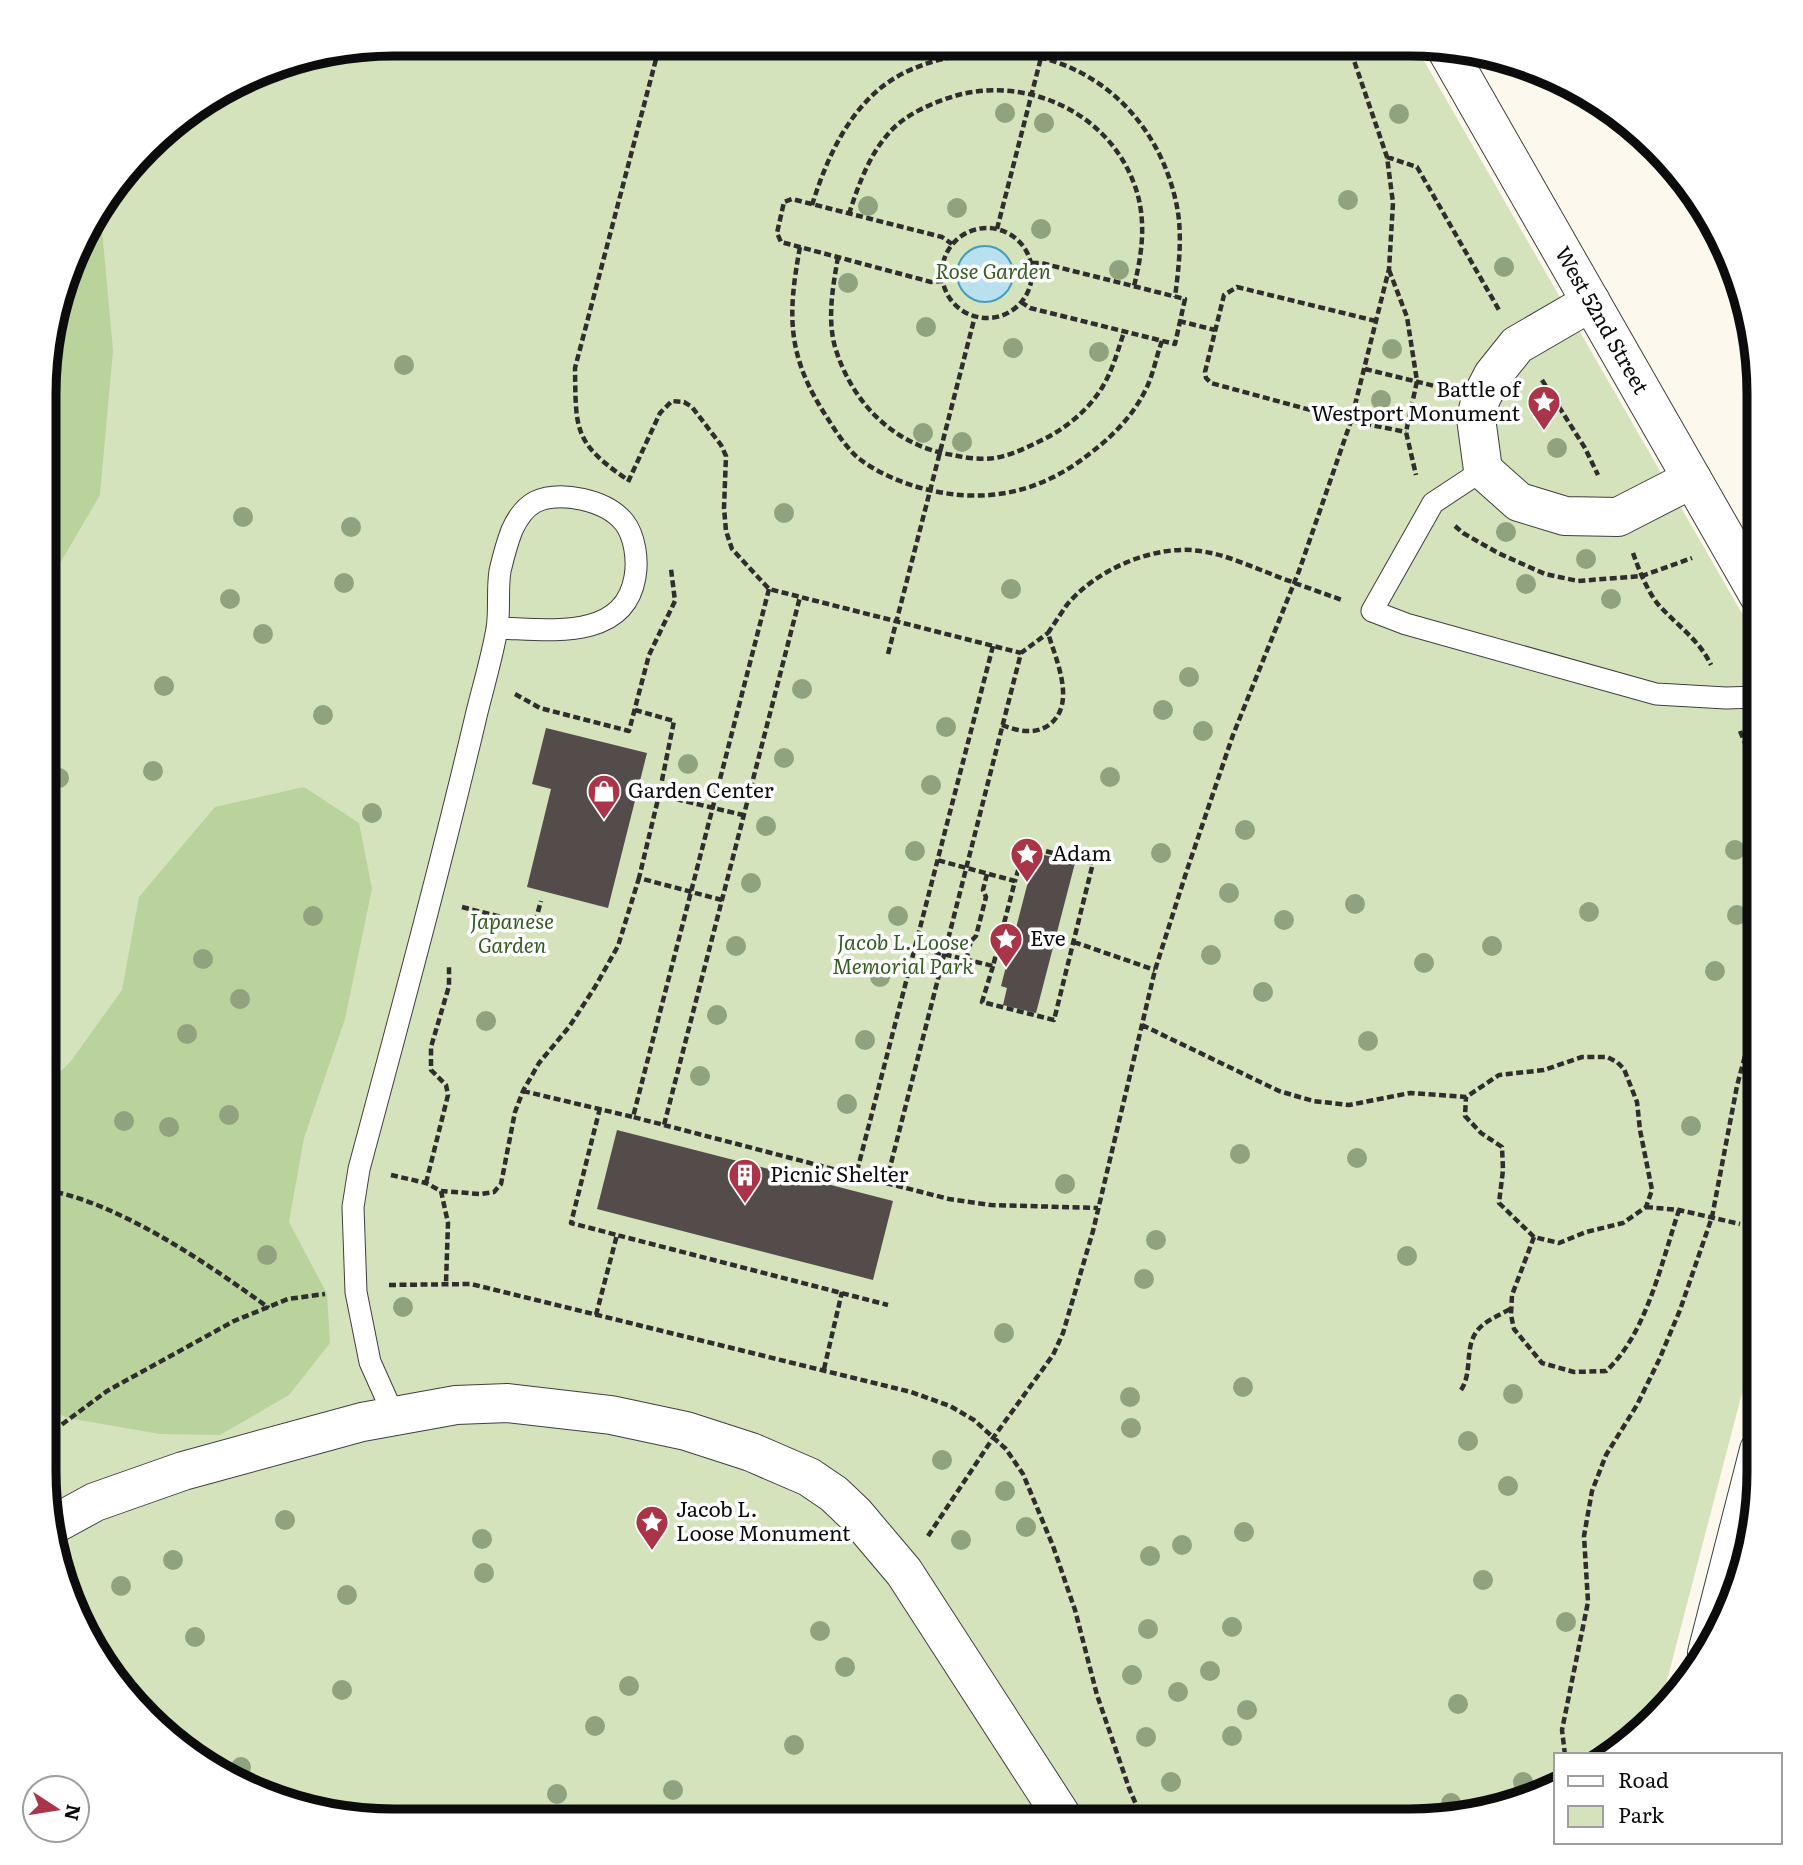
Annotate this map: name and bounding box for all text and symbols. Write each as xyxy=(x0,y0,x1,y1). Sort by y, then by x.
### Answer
street label: West 52nd Street xyxy=(1549,240,1658,399)
park label: Rose Garden xyxy=(935,254,1052,285)
place label: Battle of Westport Monument xyxy=(1311,372,1522,427)
place icon: Battle of Westport Monument xyxy=(1525,383,1563,432)
shop icon: Garden Center xyxy=(585,772,623,821)
place label: Garden Center xyxy=(628,773,774,804)
place icon: Adam xyxy=(1008,835,1046,884)
place label: Adam xyxy=(1052,836,1112,867)
park label: Japanese Garden xyxy=(470,904,554,959)
place icon: Eve xyxy=(987,920,1025,969)
place label: Eve xyxy=(1030,921,1066,952)
park label: Jacob L. Loose Memorial Park xyxy=(832,925,974,980)
building icon: Picnic Shelter xyxy=(726,1156,764,1205)
place label: Picnic Shelter xyxy=(770,1157,908,1188)
place label: Jacob L. Loose Monument xyxy=(676,1492,851,1547)
place icon: Jacob L. Loose Monument xyxy=(633,1503,671,1552)
legend xyxy=(1554,1753,1782,1844)
text: Road xyxy=(1618,1763,1669,1794)
north arrow xyxy=(21,1774,91,1844)
text: Park xyxy=(1618,1798,1664,1829)
text: N xyxy=(58,1802,89,1824)

